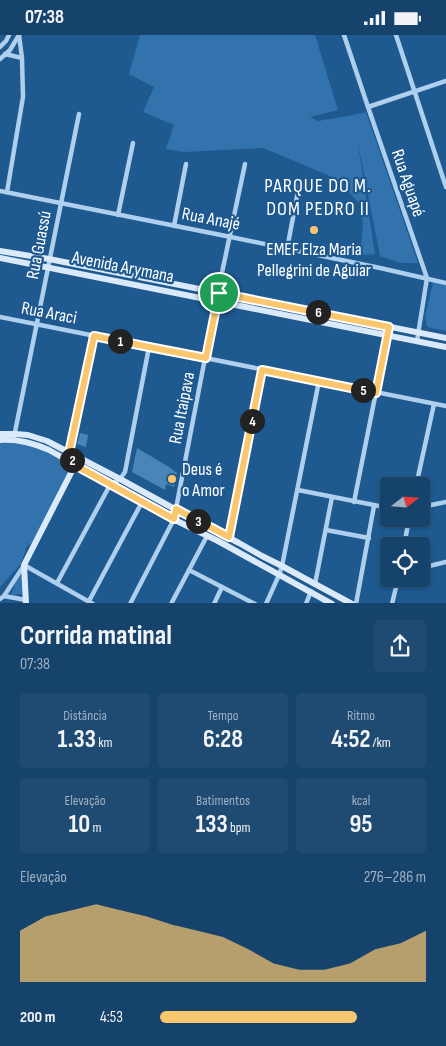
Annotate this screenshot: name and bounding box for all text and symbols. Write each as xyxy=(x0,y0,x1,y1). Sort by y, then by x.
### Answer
text: 07:38 xyxy=(25,6,64,29)
street label: Rua Aguapé xyxy=(387,147,429,219)
district label: PARQUE DO M. DOM PEDRO II xyxy=(264,174,372,221)
street label: Rua Anajé xyxy=(180,203,242,235)
street label: Rua Guassú xyxy=(22,209,56,281)
marker: EMEF Elza Maria Pellegrini de Aguiar xyxy=(308,224,320,236)
place label: EMEF Elza Maria Pellegrini de Aguiar xyxy=(257,239,371,281)
street label: Avenida Arymana xyxy=(69,247,176,287)
pin xyxy=(198,272,240,314)
icon: arrive xyxy=(205,279,233,307)
street label: Rua Araci xyxy=(19,297,79,329)
pin: 6 xyxy=(306,299,330,325)
text: 6 xyxy=(315,304,322,321)
pin: 1 xyxy=(108,329,132,353)
text: 1 xyxy=(118,333,123,350)
street label: Rua Itaipava xyxy=(165,370,199,446)
pin: 5 xyxy=(350,377,376,403)
text: 5 xyxy=(360,382,367,399)
pin: 4 xyxy=(240,409,264,433)
text: 4 xyxy=(249,413,256,430)
pin: 2 xyxy=(60,447,84,473)
text: 2 xyxy=(69,452,76,469)
place label: Deus é o Amor xyxy=(182,459,225,501)
marker: Deus é o Amor xyxy=(166,473,178,485)
north arrow xyxy=(380,477,430,527)
map controls xyxy=(380,477,430,587)
pin: 3 xyxy=(186,509,210,533)
text: 3 xyxy=(195,513,202,530)
button: locate xyxy=(380,537,430,587)
text: Corrida matinal xyxy=(20,619,172,652)
button: share xyxy=(374,620,426,672)
text: 07:38 xyxy=(20,655,50,674)
text: Distância xyxy=(63,707,107,724)
text: Tempo xyxy=(208,707,238,724)
text: Ritmo xyxy=(347,707,375,724)
text: 1.33 xyxy=(57,724,96,755)
text: 6:28 xyxy=(203,724,243,755)
text: 4:52 xyxy=(331,724,370,755)
text: km xyxy=(96,734,113,751)
text: /km xyxy=(370,734,391,751)
text: Elevação xyxy=(64,792,106,809)
text: Batimentos xyxy=(196,792,250,809)
text: kcal xyxy=(352,792,370,809)
text: 10 xyxy=(69,809,90,840)
text: 133 xyxy=(195,809,228,840)
text: 95 xyxy=(350,809,372,840)
text: m xyxy=(90,819,101,836)
text: bpm xyxy=(228,819,251,836)
text: Elevação xyxy=(20,868,67,887)
text: 276–286 m xyxy=(364,868,426,887)
text: 200 m xyxy=(20,1008,55,1027)
text: 4:53 xyxy=(100,1008,123,1027)

